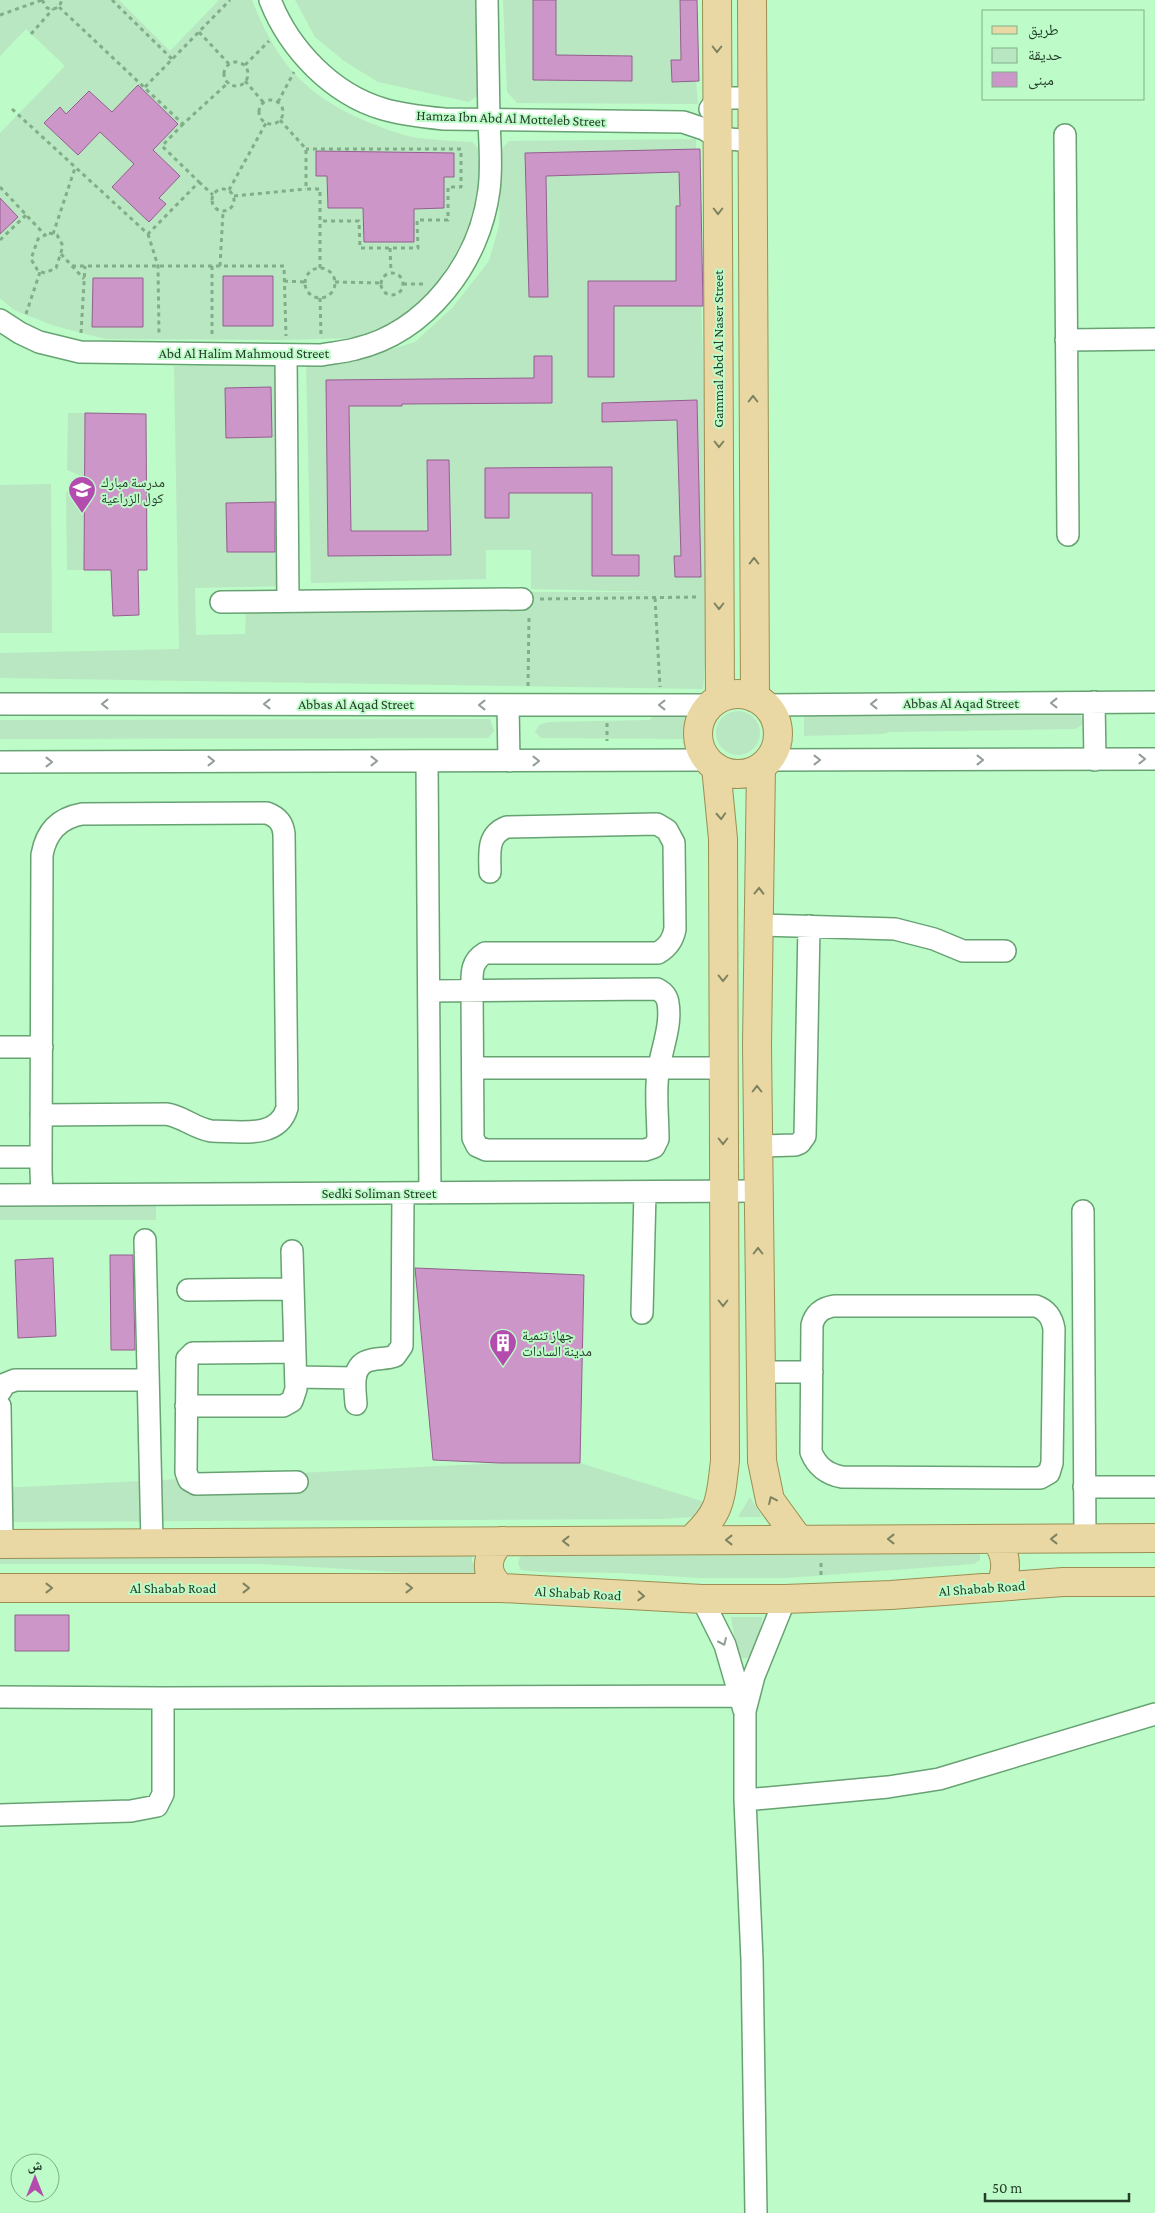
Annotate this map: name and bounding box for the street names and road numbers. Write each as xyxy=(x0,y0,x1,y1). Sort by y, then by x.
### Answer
street label: Hamza Ibn Abd Al Motteleb Street xyxy=(416,107,606,129)
street label: Gammal Abd Al Naser Street xyxy=(710,270,726,428)
street label: Abd Al Halim Mahmoud Street xyxy=(159,345,329,361)
street label: Abbas Al Aqad Street xyxy=(903,695,1019,711)
street label: Abbas Al Aqad Street xyxy=(298,696,414,712)
street label: Sedki Soliman Street xyxy=(322,1185,437,1201)
street label: Al Shabab Road xyxy=(938,1577,1026,1599)
street label: Al Shabab Road xyxy=(130,1580,217,1596)
street label: Al Shabab Road xyxy=(534,1583,622,1603)

